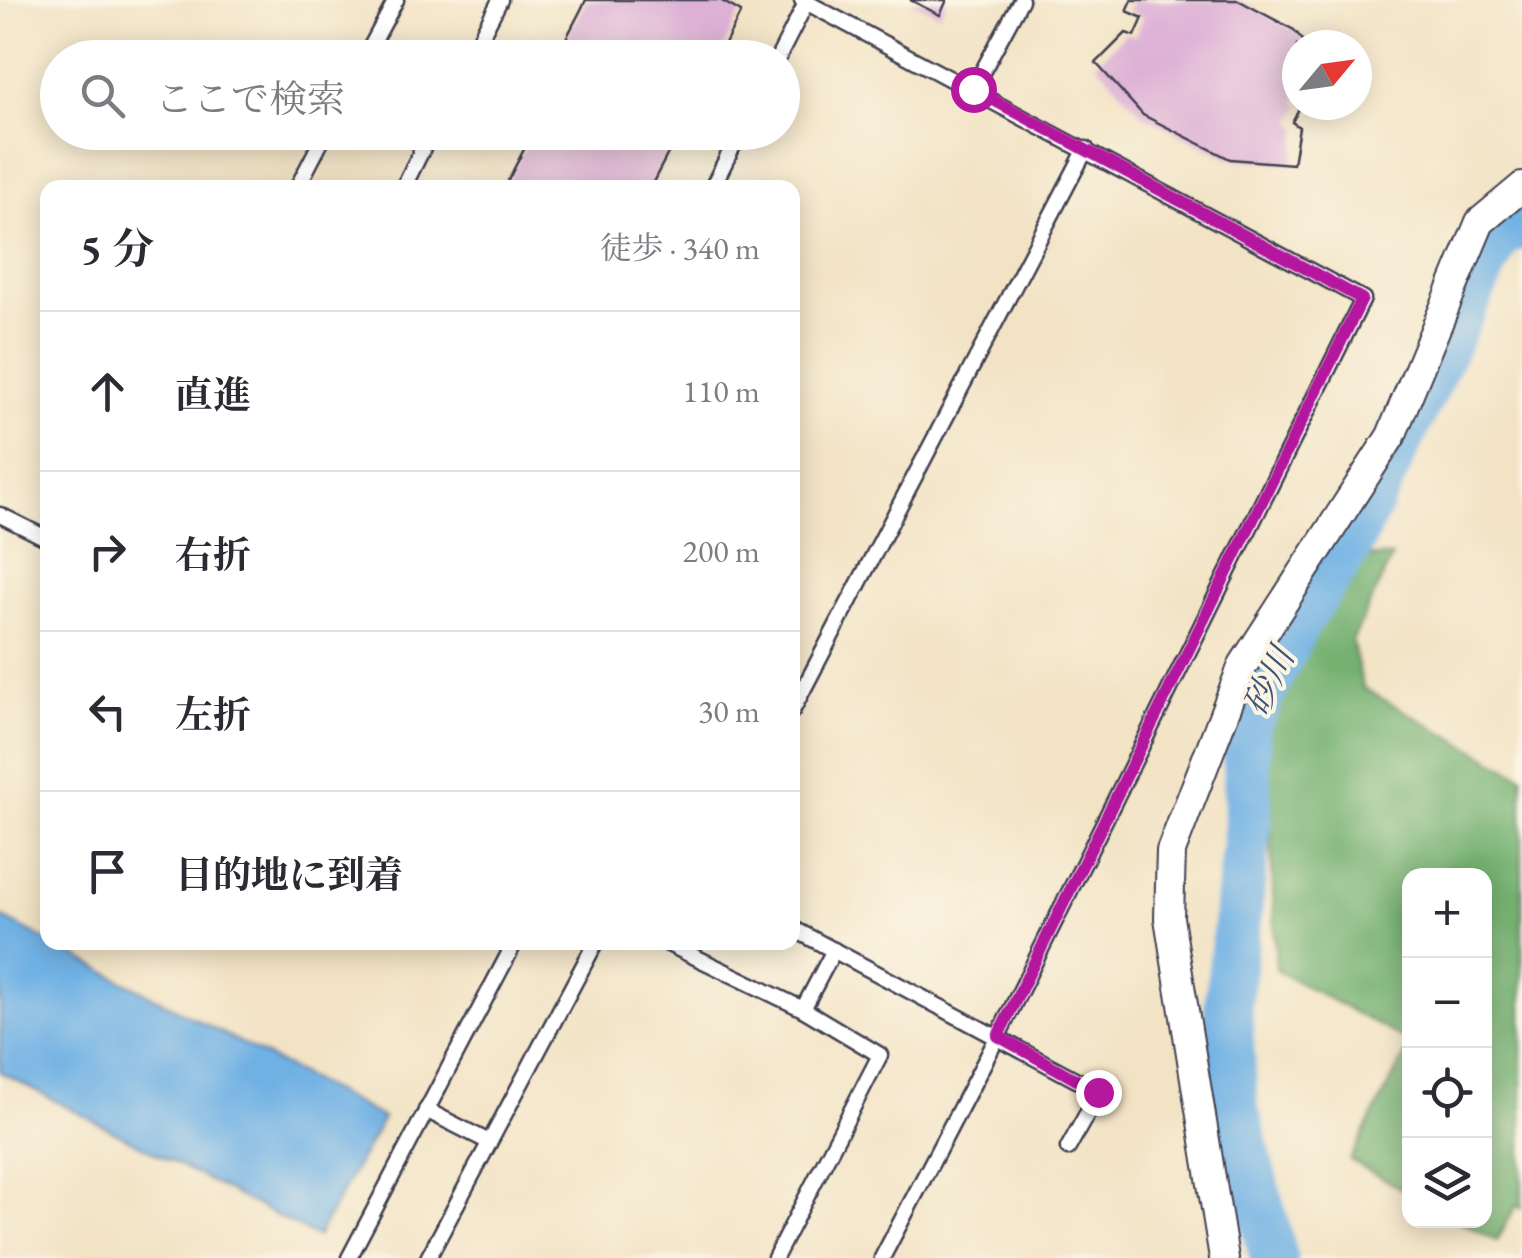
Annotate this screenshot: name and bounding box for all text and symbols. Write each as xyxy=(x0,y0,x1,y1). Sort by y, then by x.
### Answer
north arrow xyxy=(1282,30,1372,120)
search box xyxy=(40,40,800,150)
route start xyxy=(951,67,997,113)
icon: search xyxy=(75,68,130,123)
text: ここで検索 xyxy=(155,74,345,123)
text: 5 分 xyxy=(80,221,154,276)
text: 徒歩 · 340 m xyxy=(599,227,760,269)
icon: ahead xyxy=(80,364,135,419)
text: 直進 xyxy=(175,370,251,419)
text: 110 m xyxy=(683,370,760,412)
icon: right xyxy=(80,524,135,579)
text: 右折 xyxy=(175,530,251,579)
text: 200 m xyxy=(683,530,760,572)
water label: 砂川 xyxy=(1232,636,1305,722)
icon: left xyxy=(80,684,135,739)
text: 左折 xyxy=(175,690,251,739)
text: 30 m xyxy=(698,690,760,732)
icon: arrive xyxy=(80,844,135,899)
text: 目的地に到着 xyxy=(175,850,403,899)
map controls xyxy=(1402,868,1492,1228)
button: + xyxy=(1402,868,1492,958)
button: − xyxy=(1402,958,1492,1048)
button: locate xyxy=(1402,1048,1492,1138)
route end xyxy=(1076,1070,1122,1116)
button: layers xyxy=(1402,1138,1492,1228)

